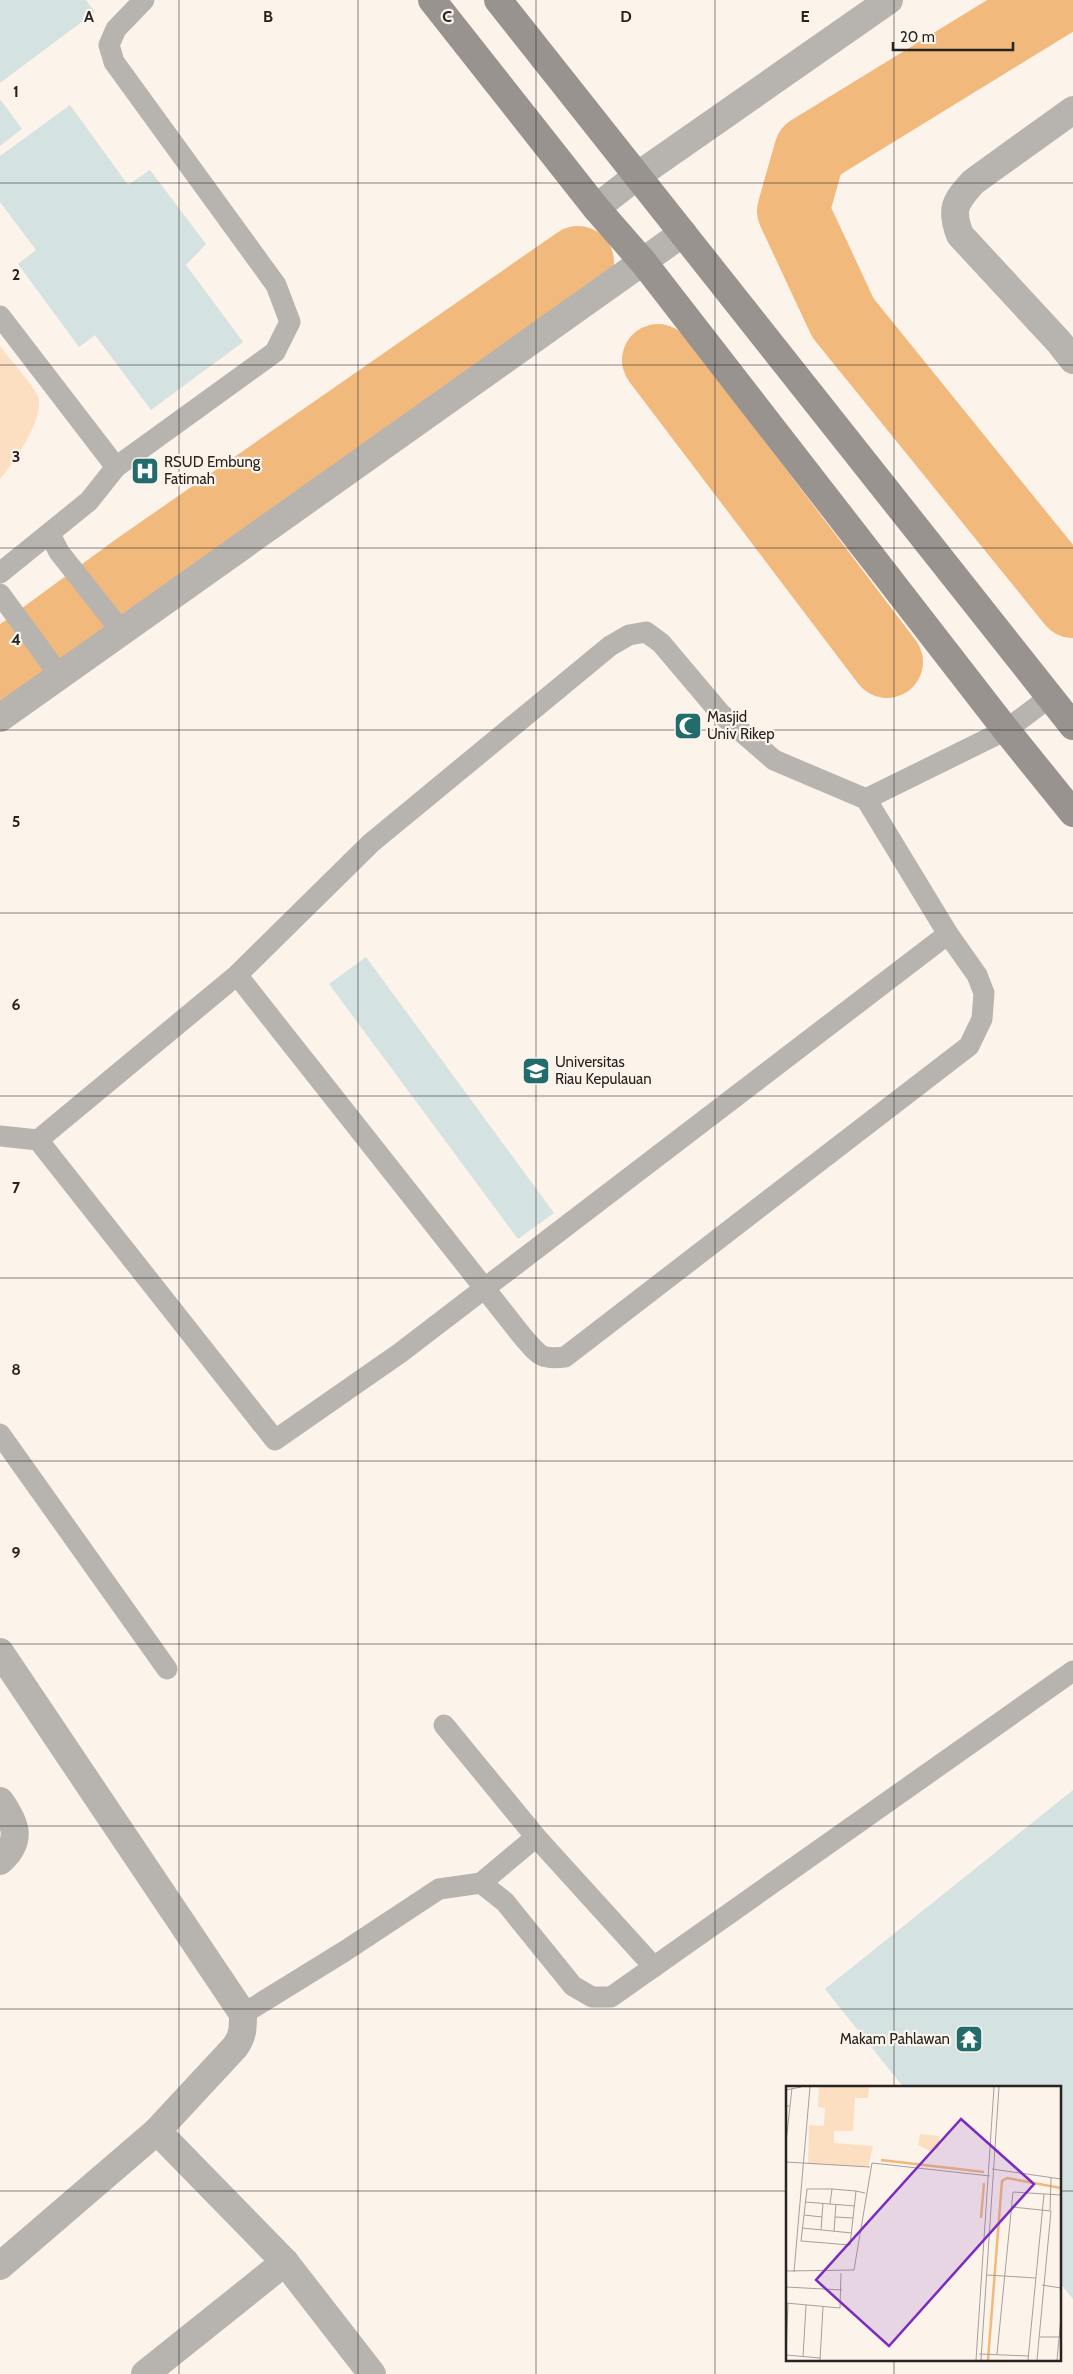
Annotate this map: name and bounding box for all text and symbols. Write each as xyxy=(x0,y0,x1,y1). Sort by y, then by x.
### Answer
text: A xyxy=(84,7,94,26)
text: B xyxy=(263,7,273,26)
text: C xyxy=(442,7,452,26)
text: D xyxy=(620,7,632,26)
text: E xyxy=(800,7,810,26)
scale bar xyxy=(893,20,1013,52)
text: 20 m xyxy=(900,28,935,46)
text: 1 xyxy=(13,82,19,101)
text: 2 xyxy=(12,265,20,284)
text: 3 xyxy=(12,447,20,466)
place label: RSUD Embung Fatimah xyxy=(164,453,261,488)
hospital icon: RSUD Embung Fatimah xyxy=(130,456,160,486)
text: 4 xyxy=(11,630,21,649)
place label: Masjid Univ Rikep xyxy=(707,708,775,743)
mosque icon: Masjid Univ Rikep xyxy=(673,711,703,741)
text: 5 xyxy=(12,812,20,831)
text: 6 xyxy=(12,995,21,1014)
place label: Universitas Riau Kepulauan xyxy=(555,1053,652,1088)
school or university icon: Universitas Riau Kepulauan xyxy=(521,1056,551,1086)
text: 7 xyxy=(12,1178,21,1197)
text: 8 xyxy=(11,1360,21,1379)
text: 9 xyxy=(12,1543,21,1562)
temple icon: Makam Pahlawan xyxy=(954,2024,984,2054)
place label: Makam Pahlawan xyxy=(840,2030,950,2048)
inset map xyxy=(786,2086,1060,2362)

